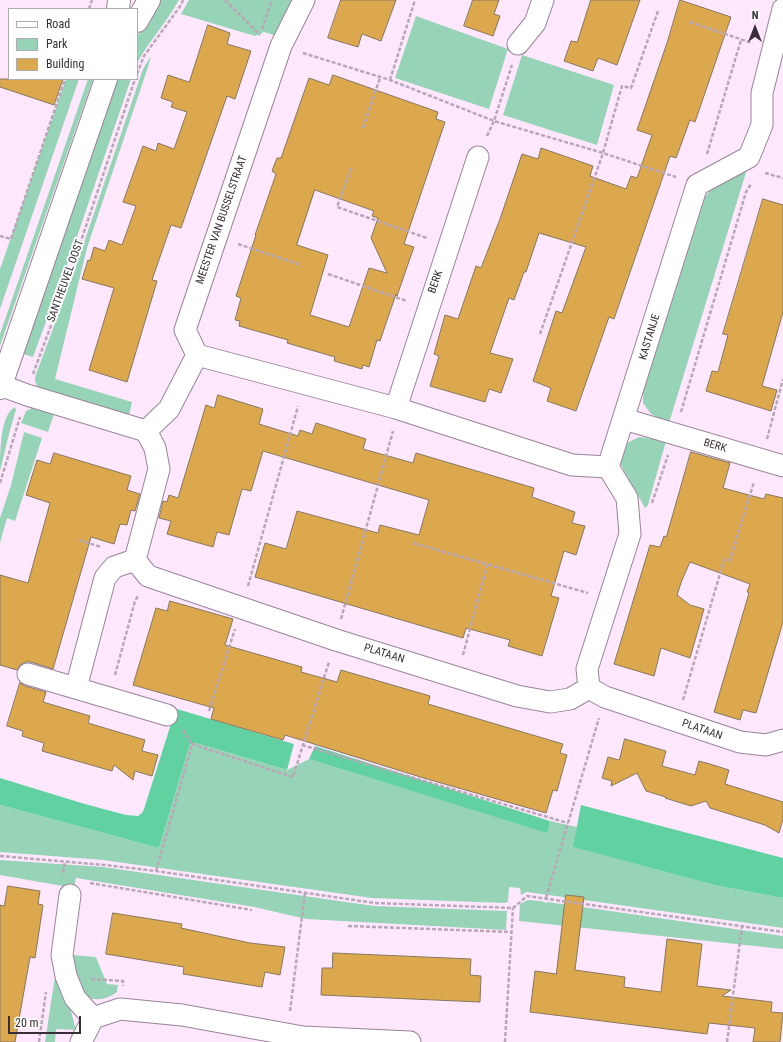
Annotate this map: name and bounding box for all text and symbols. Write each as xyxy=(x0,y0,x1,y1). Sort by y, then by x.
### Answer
legend xyxy=(8,8,138,80)
north arrow xyxy=(735,8,775,48)
text: N xyxy=(752,9,758,22)
text: Road xyxy=(46,17,70,31)
text: Park xyxy=(46,37,67,51)
text: Building xyxy=(46,57,84,71)
street label: MEESTER VAN BUSSELSTRAAT xyxy=(194,154,250,286)
street label: SANTHEUVEL OOST xyxy=(45,238,87,324)
street label: BERK xyxy=(426,269,446,295)
street label: KASTANJE xyxy=(637,312,663,362)
street label: BERK xyxy=(702,436,728,456)
street label: PLATAAN xyxy=(362,642,406,666)
street label: PLATAAN xyxy=(680,717,724,743)
scale bar xyxy=(10,1008,83,1034)
text: 20 m xyxy=(15,1016,39,1030)

